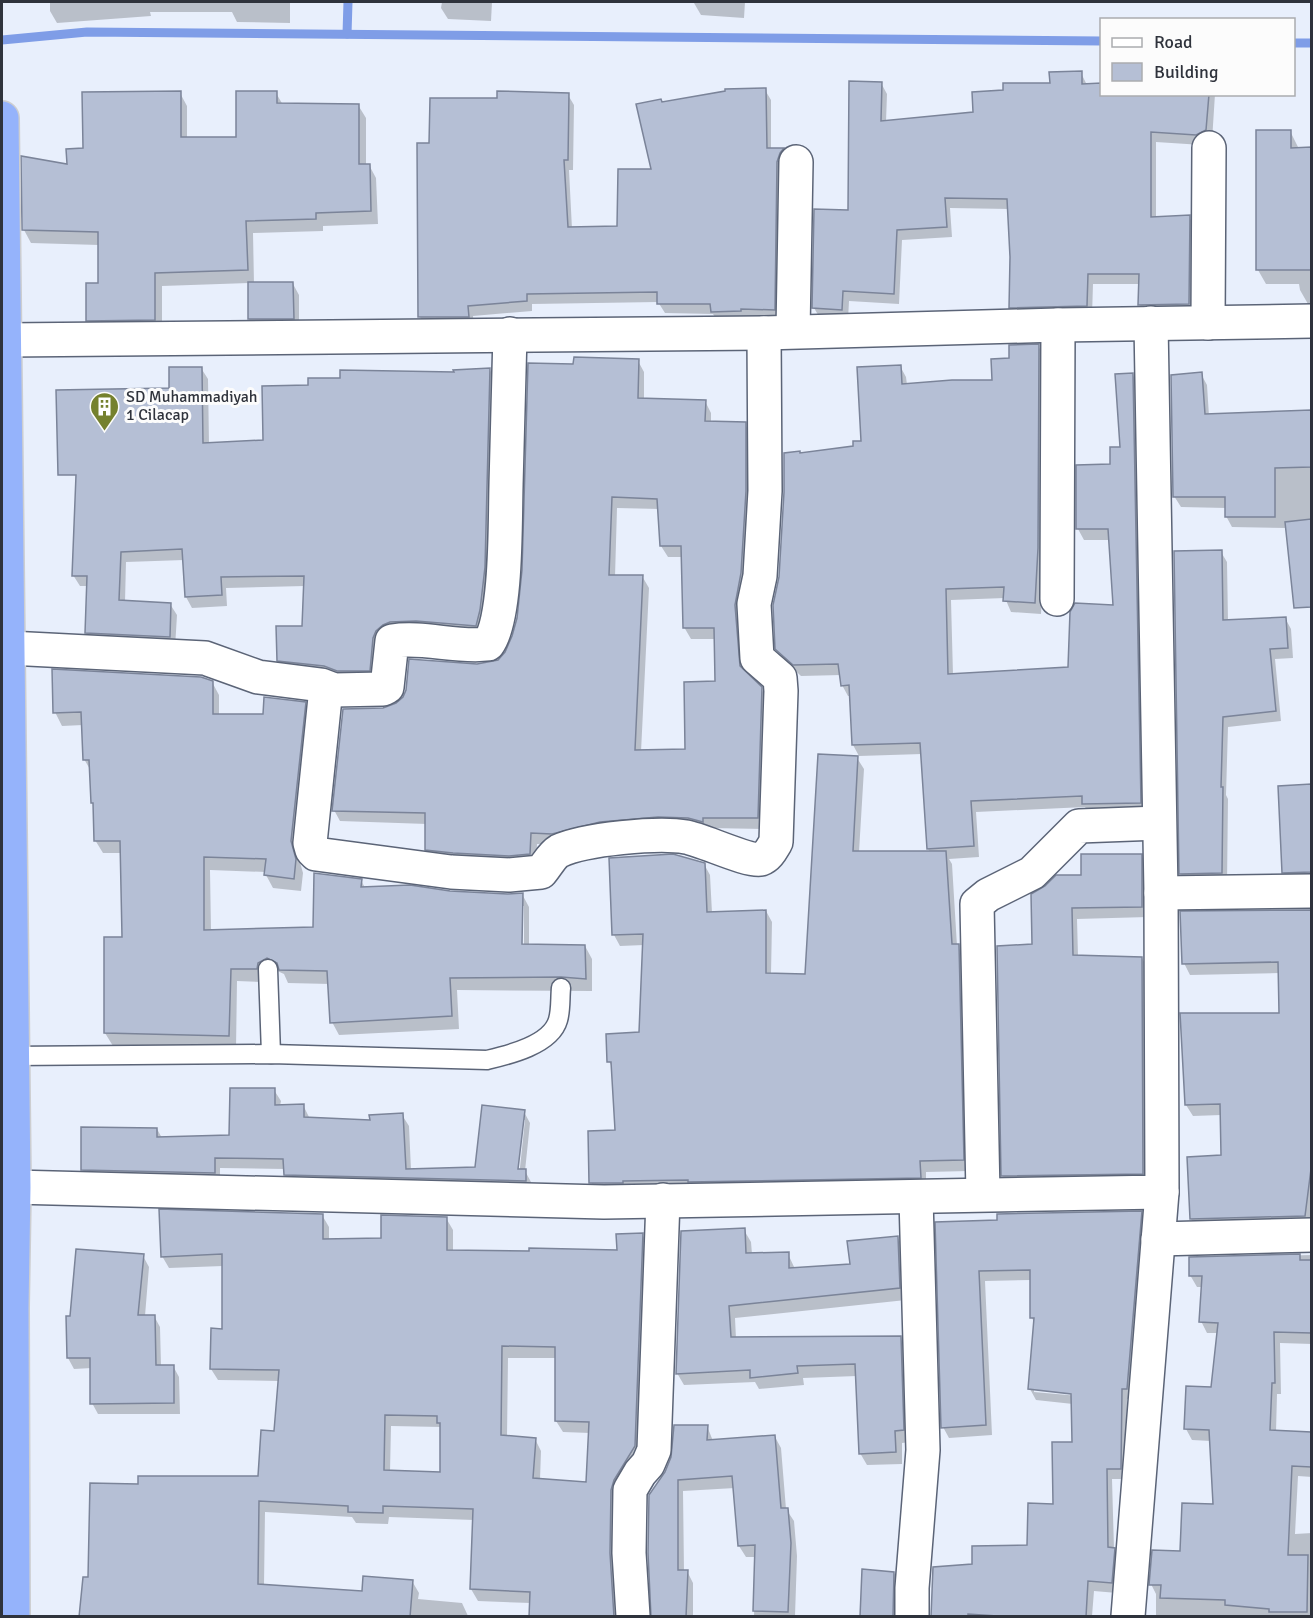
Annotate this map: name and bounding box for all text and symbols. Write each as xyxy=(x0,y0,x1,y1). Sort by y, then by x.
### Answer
legend xyxy=(1100,18,1295,96)
text: Road xyxy=(1154,31,1193,53)
text: Building xyxy=(1154,61,1218,83)
place label: SD Muhammadiyah 1 Cilacap xyxy=(126,387,258,425)
building icon: SD Muhammadiyah 1 Cilacap xyxy=(89,390,121,432)

